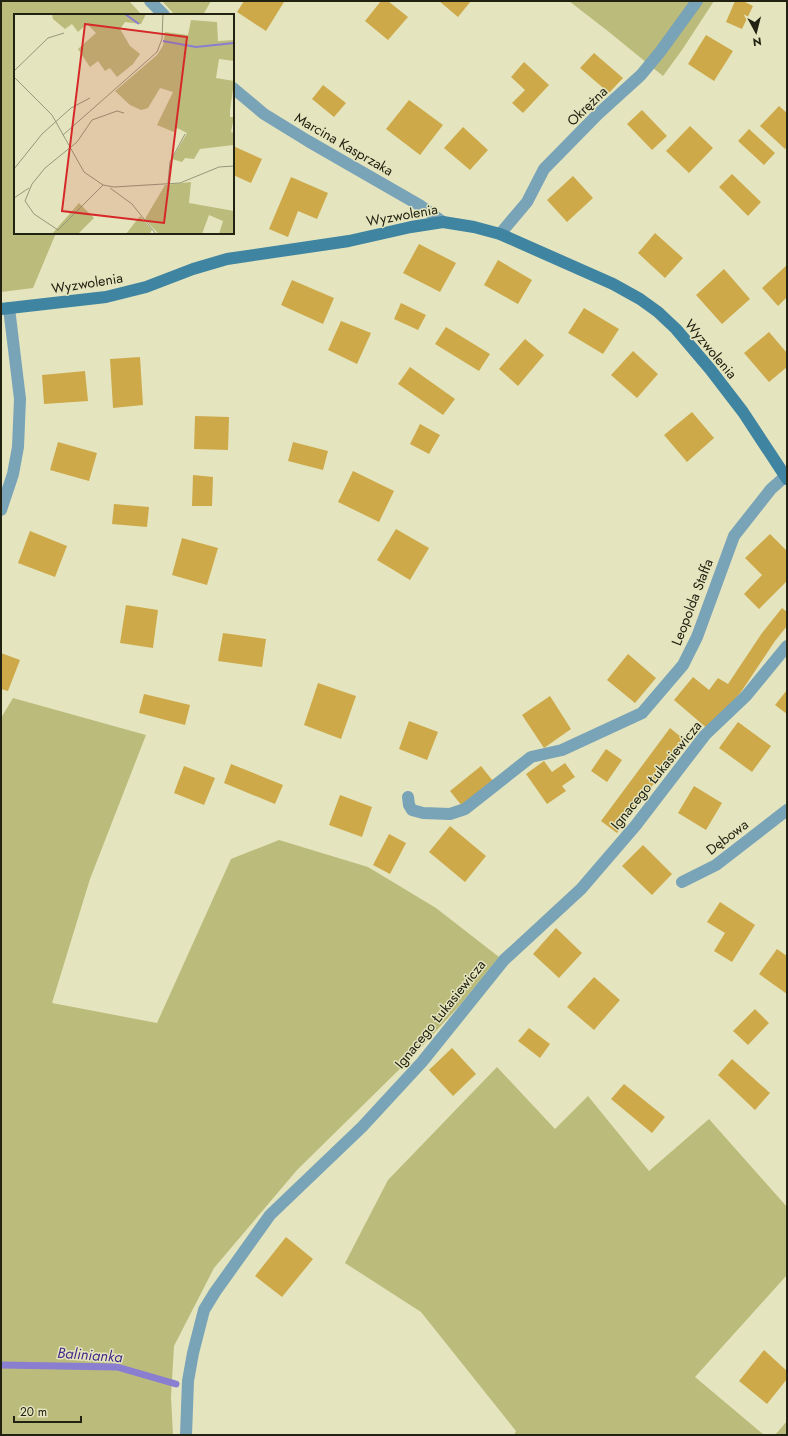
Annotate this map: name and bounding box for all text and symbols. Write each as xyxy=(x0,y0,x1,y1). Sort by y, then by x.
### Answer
north arrow xyxy=(736,12,776,52)
inset map xyxy=(14,14,234,234)
text: N xyxy=(752,33,763,50)
street label: Okrężna xyxy=(562,82,612,130)
street label: Marcina Kasprzaka xyxy=(291,108,397,180)
street label: Wyzwolenia xyxy=(365,199,439,231)
street label: Wyzwolenia xyxy=(50,267,124,299)
street label: Wyzwolenia xyxy=(680,315,742,383)
street label: Leopolda Staffa xyxy=(666,556,718,648)
street label: Ignacego Łukasiewicza xyxy=(606,716,706,834)
street label: Dębowa xyxy=(702,814,752,860)
street label: Ignacego Łukasiewicza xyxy=(390,955,490,1073)
water label: Balinianka xyxy=(57,1342,124,1368)
scale bar xyxy=(14,1398,81,1424)
text: 20 m xyxy=(20,1403,47,1421)

